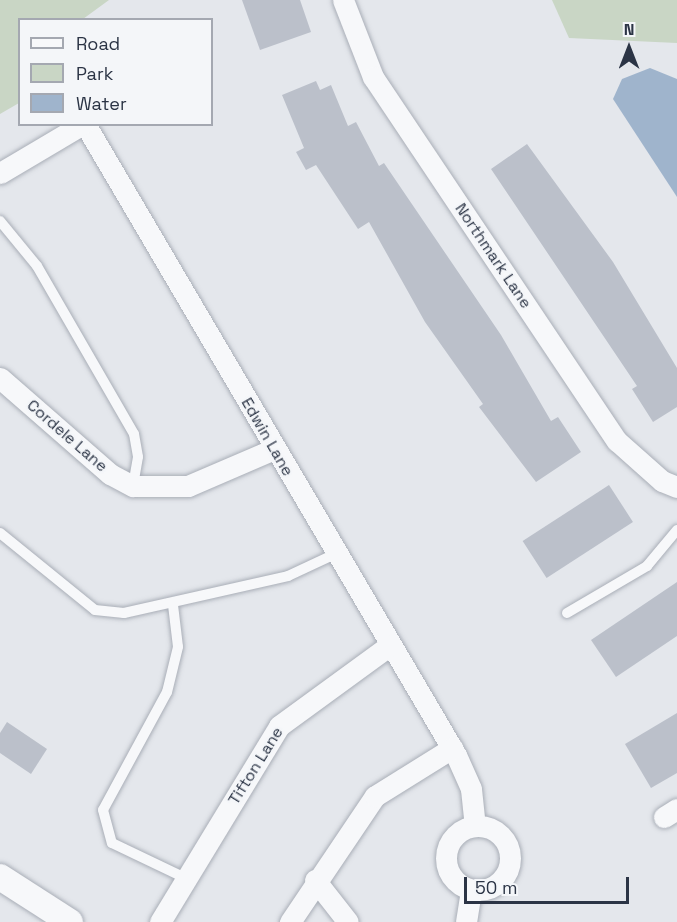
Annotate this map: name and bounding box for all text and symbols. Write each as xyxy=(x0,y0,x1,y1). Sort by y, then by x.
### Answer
legend xyxy=(18,18,213,126)
north arrow xyxy=(599,18,659,78)
text: N xyxy=(624,19,634,40)
text: Road xyxy=(76,32,120,55)
text: Park xyxy=(76,62,113,85)
text: Water xyxy=(76,92,127,115)
street label: Northmark Lane xyxy=(451,200,535,312)
street label: Edwin Lane xyxy=(237,394,297,480)
street label: Cordele Lane xyxy=(23,396,111,476)
street label: Tifton Lane xyxy=(225,724,287,808)
scale bar xyxy=(467,865,632,903)
text: 50 m xyxy=(475,876,517,899)

